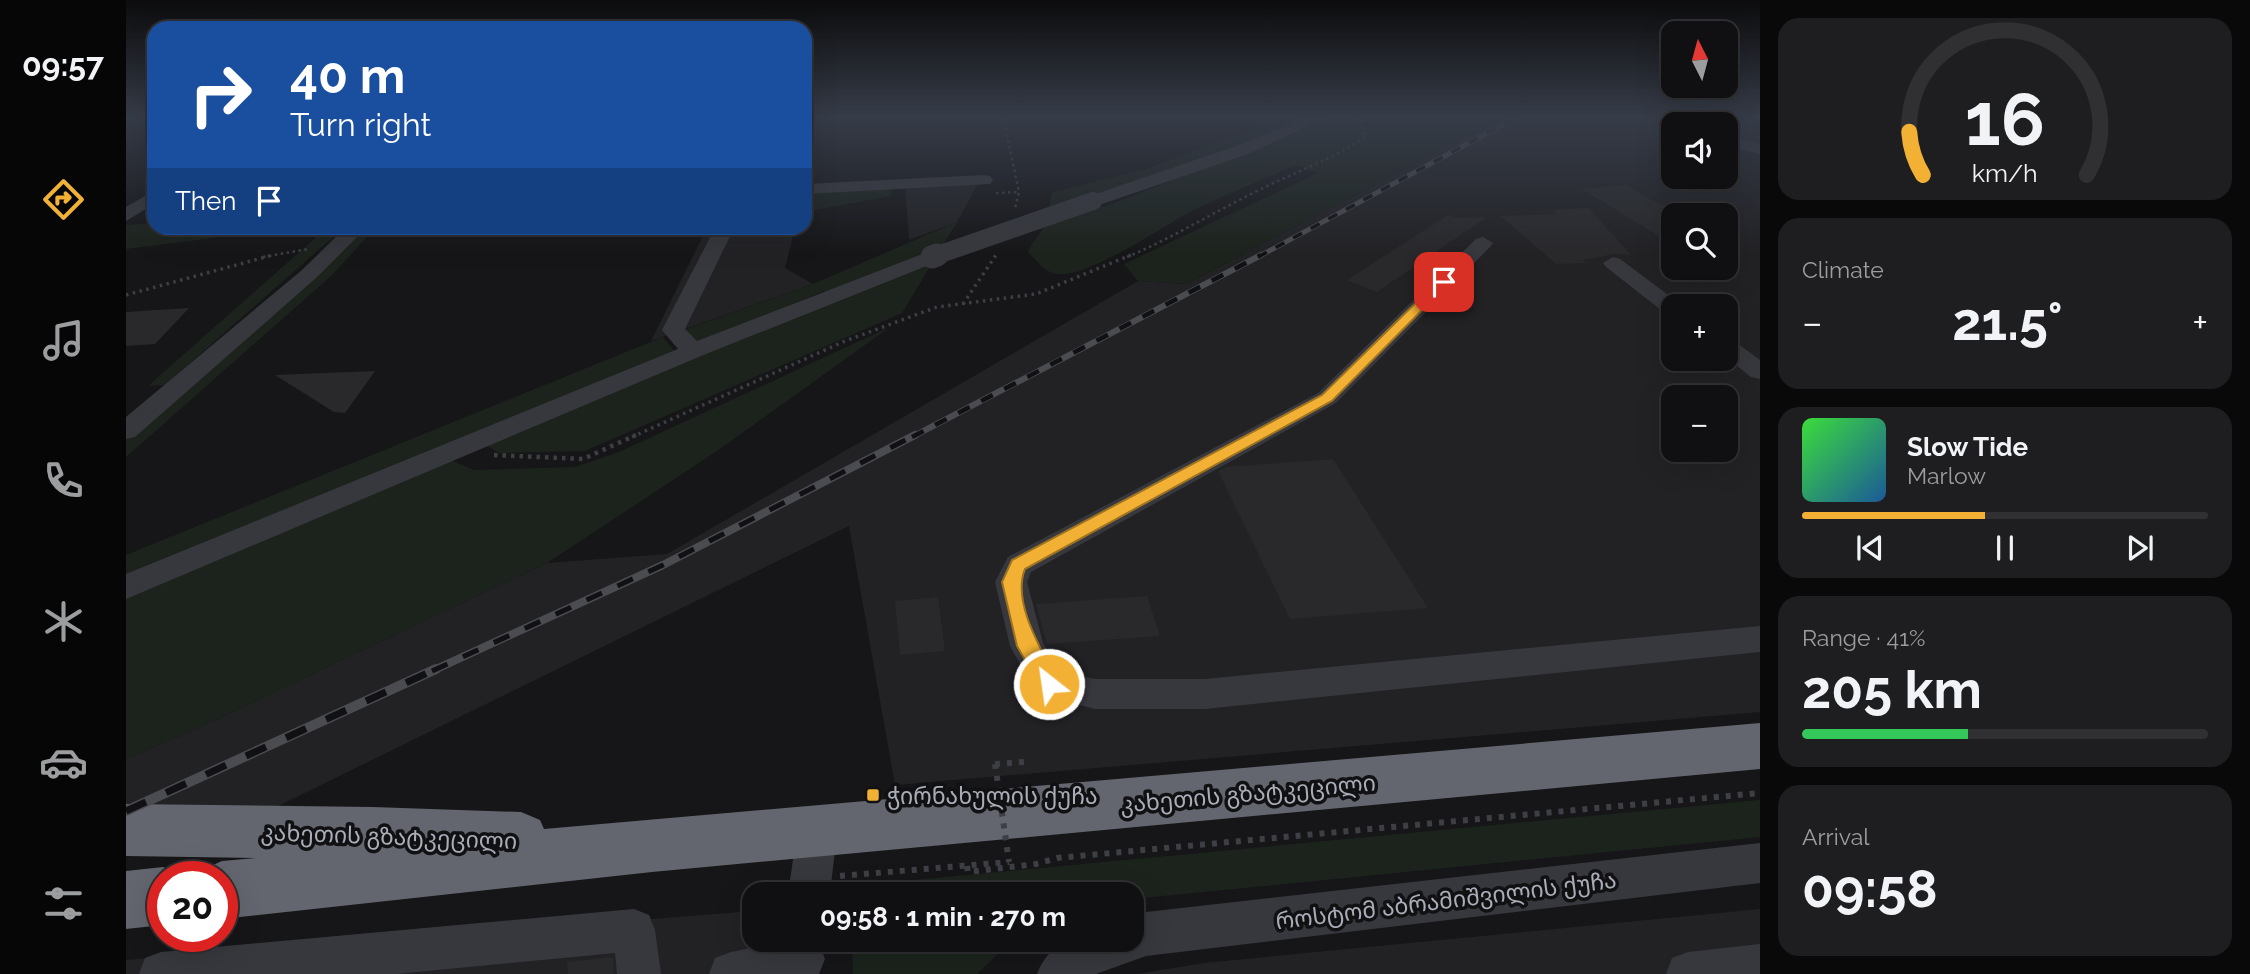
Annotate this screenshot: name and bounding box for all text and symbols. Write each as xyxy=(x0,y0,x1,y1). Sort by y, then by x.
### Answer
north arrow xyxy=(1661,21,1738,98)
map controls xyxy=(1661,21,1738,462)
text: 09:57 xyxy=(22,46,104,83)
text: 40 m xyxy=(290,47,405,104)
icon: right xyxy=(175,49,266,140)
text: 16 xyxy=(1965,77,2045,162)
text: Turn right xyxy=(290,106,431,143)
button: sound xyxy=(1661,112,1738,189)
text: km/h xyxy=(1972,158,2038,188)
icon: directions xyxy=(39,175,88,224)
icon: arrive xyxy=(250,182,288,220)
text: Then xyxy=(175,186,236,216)
button: search xyxy=(1661,203,1738,280)
pin xyxy=(1414,252,1474,312)
text: Climate xyxy=(1802,256,1884,283)
icon: arrive xyxy=(1425,263,1463,301)
text: 21.5° xyxy=(1952,291,2063,352)
button: + xyxy=(1661,294,1738,371)
text: − xyxy=(1802,300,1822,345)
text: + xyxy=(2192,300,2208,345)
icon: music xyxy=(39,316,88,365)
button: − xyxy=(1661,385,1738,462)
text: Slow Tide xyxy=(1907,432,2028,462)
icon: phone xyxy=(39,456,88,505)
text: Marlow xyxy=(1907,462,1986,489)
icon: previous xyxy=(1851,529,1889,567)
icon: pause xyxy=(1986,529,2024,567)
icon: next xyxy=(2121,529,2159,567)
icon: climate xyxy=(39,597,88,646)
text: Range · 41% xyxy=(1802,624,1925,651)
position arrow xyxy=(1012,647,1086,721)
text: 205 km xyxy=(1802,659,1982,720)
icon: car xyxy=(39,738,88,787)
street label: კახეთის გზატკეცილი xyxy=(1119,768,1377,819)
place label: ჭირნახულის ქუჩა xyxy=(887,782,1098,810)
marker: ჭირნახულის ქუჩა xyxy=(865,787,881,803)
street label: კახეთის გზატკეცილი xyxy=(260,818,518,855)
text: Arrival xyxy=(1802,823,1869,850)
text: 09:58 xyxy=(1802,858,1938,919)
speed limit sign: 20 xyxy=(147,861,238,952)
street label: როსტომ აბრამიშვილის ქუჩა xyxy=(1274,866,1618,935)
icon: filters xyxy=(39,879,88,928)
text: 09:58 · 1 min · 270 m xyxy=(820,902,1066,932)

